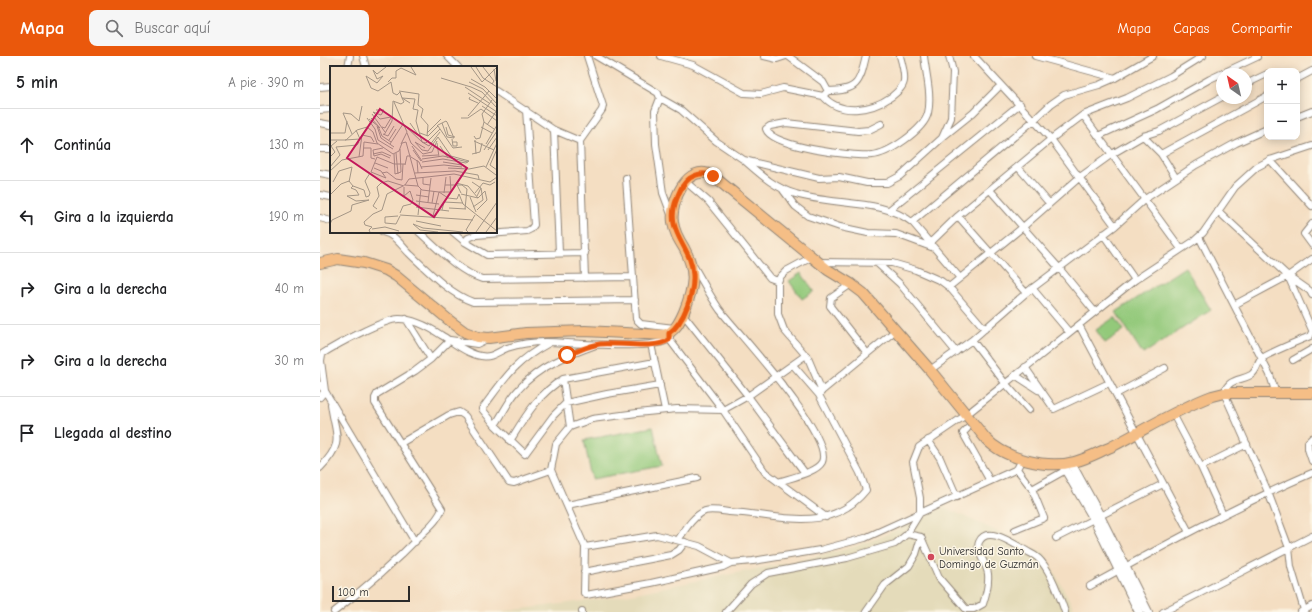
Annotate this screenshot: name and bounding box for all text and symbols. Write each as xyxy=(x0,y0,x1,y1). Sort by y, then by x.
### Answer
search box xyxy=(89,10,369,46)
text: Mapa xyxy=(20,17,65,39)
icon: search xyxy=(103,17,125,39)
text: Buscar aquí xyxy=(135,19,210,37)
text: Mapa xyxy=(1118,20,1151,37)
text: Capas xyxy=(1173,20,1209,37)
text: Compartir xyxy=(1231,20,1292,37)
inset map xyxy=(330,66,497,233)
north arrow xyxy=(1216,68,1252,104)
map controls xyxy=(1264,68,1300,140)
button: + xyxy=(1264,68,1300,104)
text: 5 min xyxy=(16,73,58,92)
text: A pie · 390 m xyxy=(228,75,304,90)
button: − xyxy=(1264,104,1300,140)
icon: ahead xyxy=(16,134,38,156)
text: Continúa xyxy=(54,136,111,154)
text: 130 m xyxy=(269,137,304,152)
route end xyxy=(704,167,722,185)
icon: left xyxy=(16,206,38,228)
text: Gira a la izquierda xyxy=(54,208,174,226)
text: 190 m xyxy=(269,209,304,224)
icon: right xyxy=(16,278,38,300)
text: Gira a la derecha xyxy=(54,280,167,298)
text: 40 m xyxy=(275,281,304,296)
route start xyxy=(558,346,576,364)
icon: right xyxy=(16,350,38,372)
text: Gira a la derecha xyxy=(54,352,167,370)
text: 30 m xyxy=(274,353,304,368)
icon: arrive xyxy=(16,422,38,444)
text: Llegada al destino xyxy=(54,424,172,442)
place label: Universidad Santo Domingo de Guzmán xyxy=(939,545,1039,571)
marker: Universidad Santo Domingo de Guzmán xyxy=(926,552,936,562)
scale bar xyxy=(332,584,410,603)
text: 100 m xyxy=(338,586,369,599)

